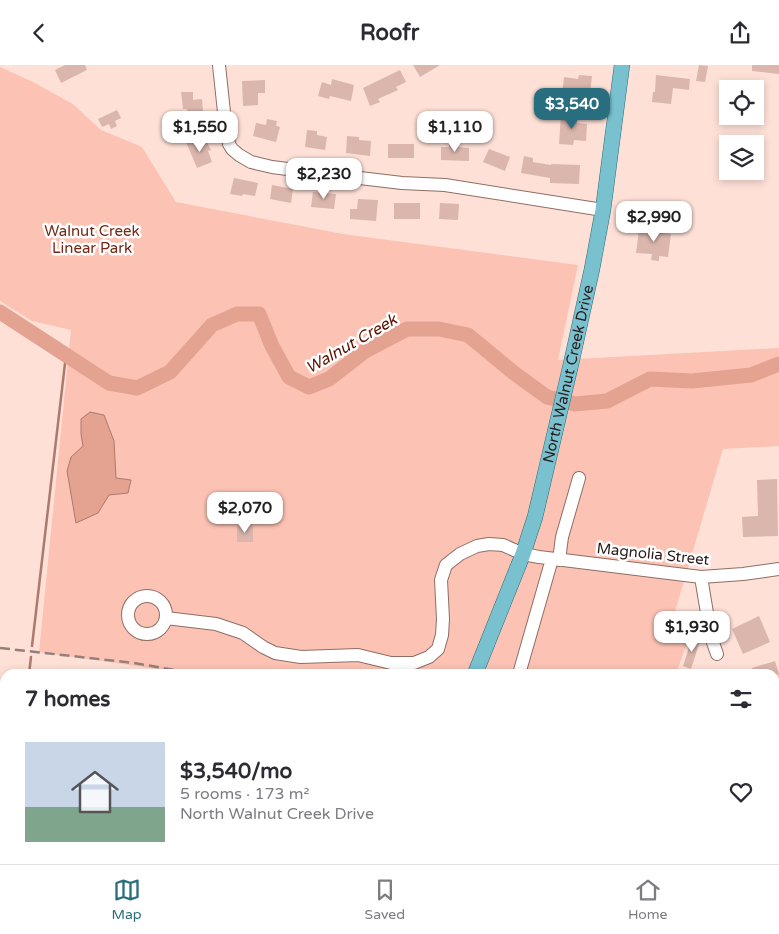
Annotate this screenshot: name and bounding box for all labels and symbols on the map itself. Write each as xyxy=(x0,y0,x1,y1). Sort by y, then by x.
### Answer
pin: $3,540 xyxy=(531,87,613,130)
pin: $1,550 xyxy=(159,111,241,153)
pin: $1,110 xyxy=(414,111,496,153)
pin: $2,230 xyxy=(283,157,365,200)
pin: $2,990 xyxy=(613,201,695,243)
park label: Walnut Creek Linear Park xyxy=(44,222,140,257)
street label: North Walnut Creek Drive xyxy=(539,283,597,465)
water label: Walnut Creek xyxy=(302,309,402,378)
pin: $2,070 xyxy=(204,491,286,534)
street label: Magnolia Street xyxy=(596,539,711,569)
pin: $1,930 xyxy=(651,611,733,653)

